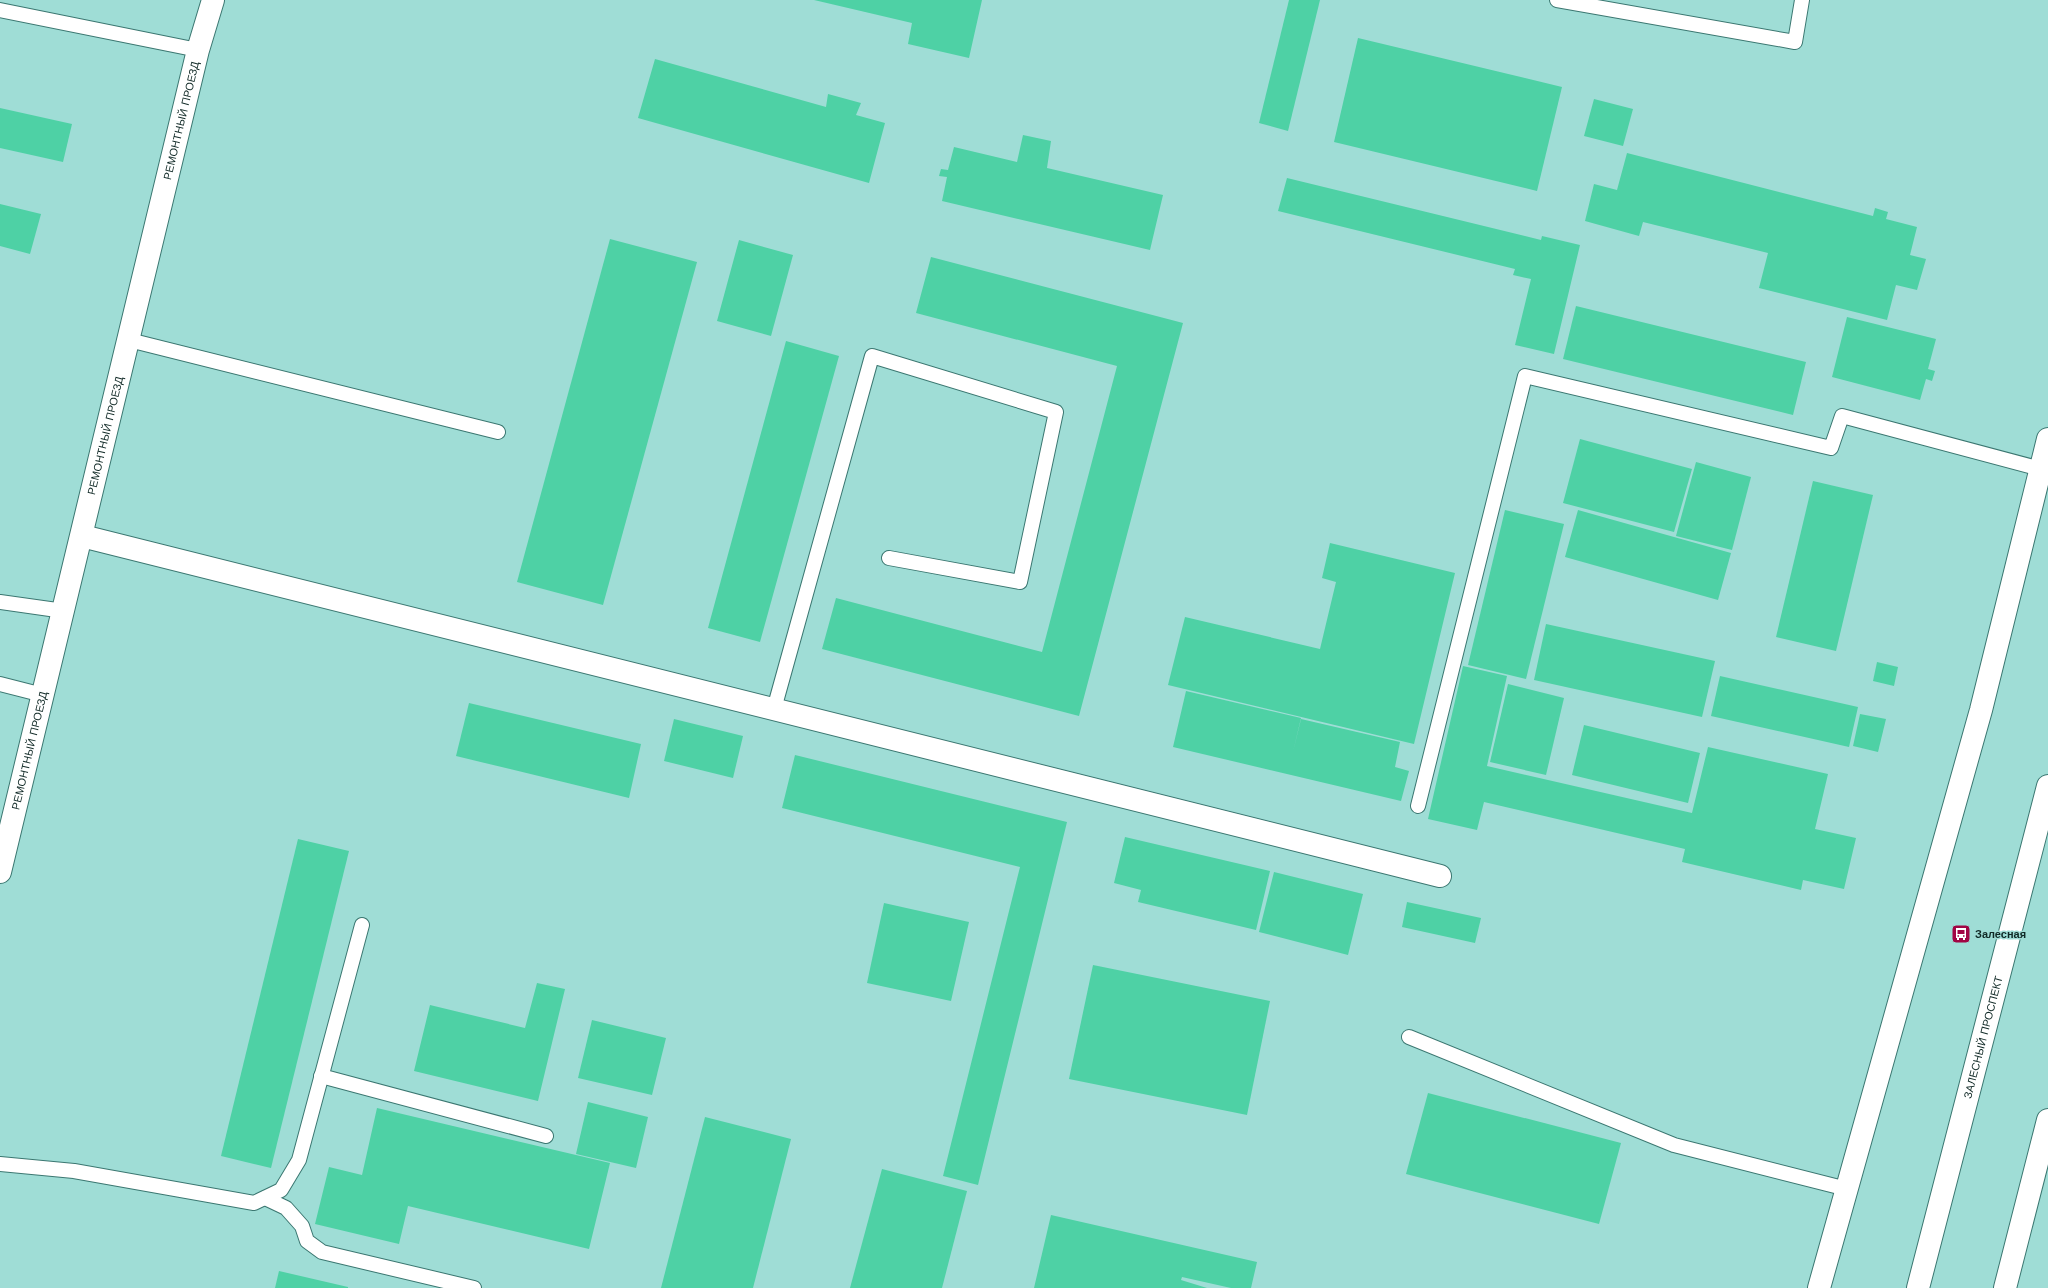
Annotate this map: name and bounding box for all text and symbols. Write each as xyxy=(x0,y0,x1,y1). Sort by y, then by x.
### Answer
street label: РЕМОНТНЫЙ ПРОЕЗД xyxy=(160,59,202,181)
street label: РЕМОНТНЫЙ ПРОЕЗД xyxy=(85,374,126,496)
street label: РЕМОНТНЫЙ ПРОЕЗД xyxy=(9,689,50,811)
bus stop icon: Залесная xyxy=(1950,923,1972,945)
place label: Залесная xyxy=(1975,928,2026,941)
street label: ЗАЛЕСНЫЙ ПРОСПЕКТ xyxy=(1961,974,2005,1100)

